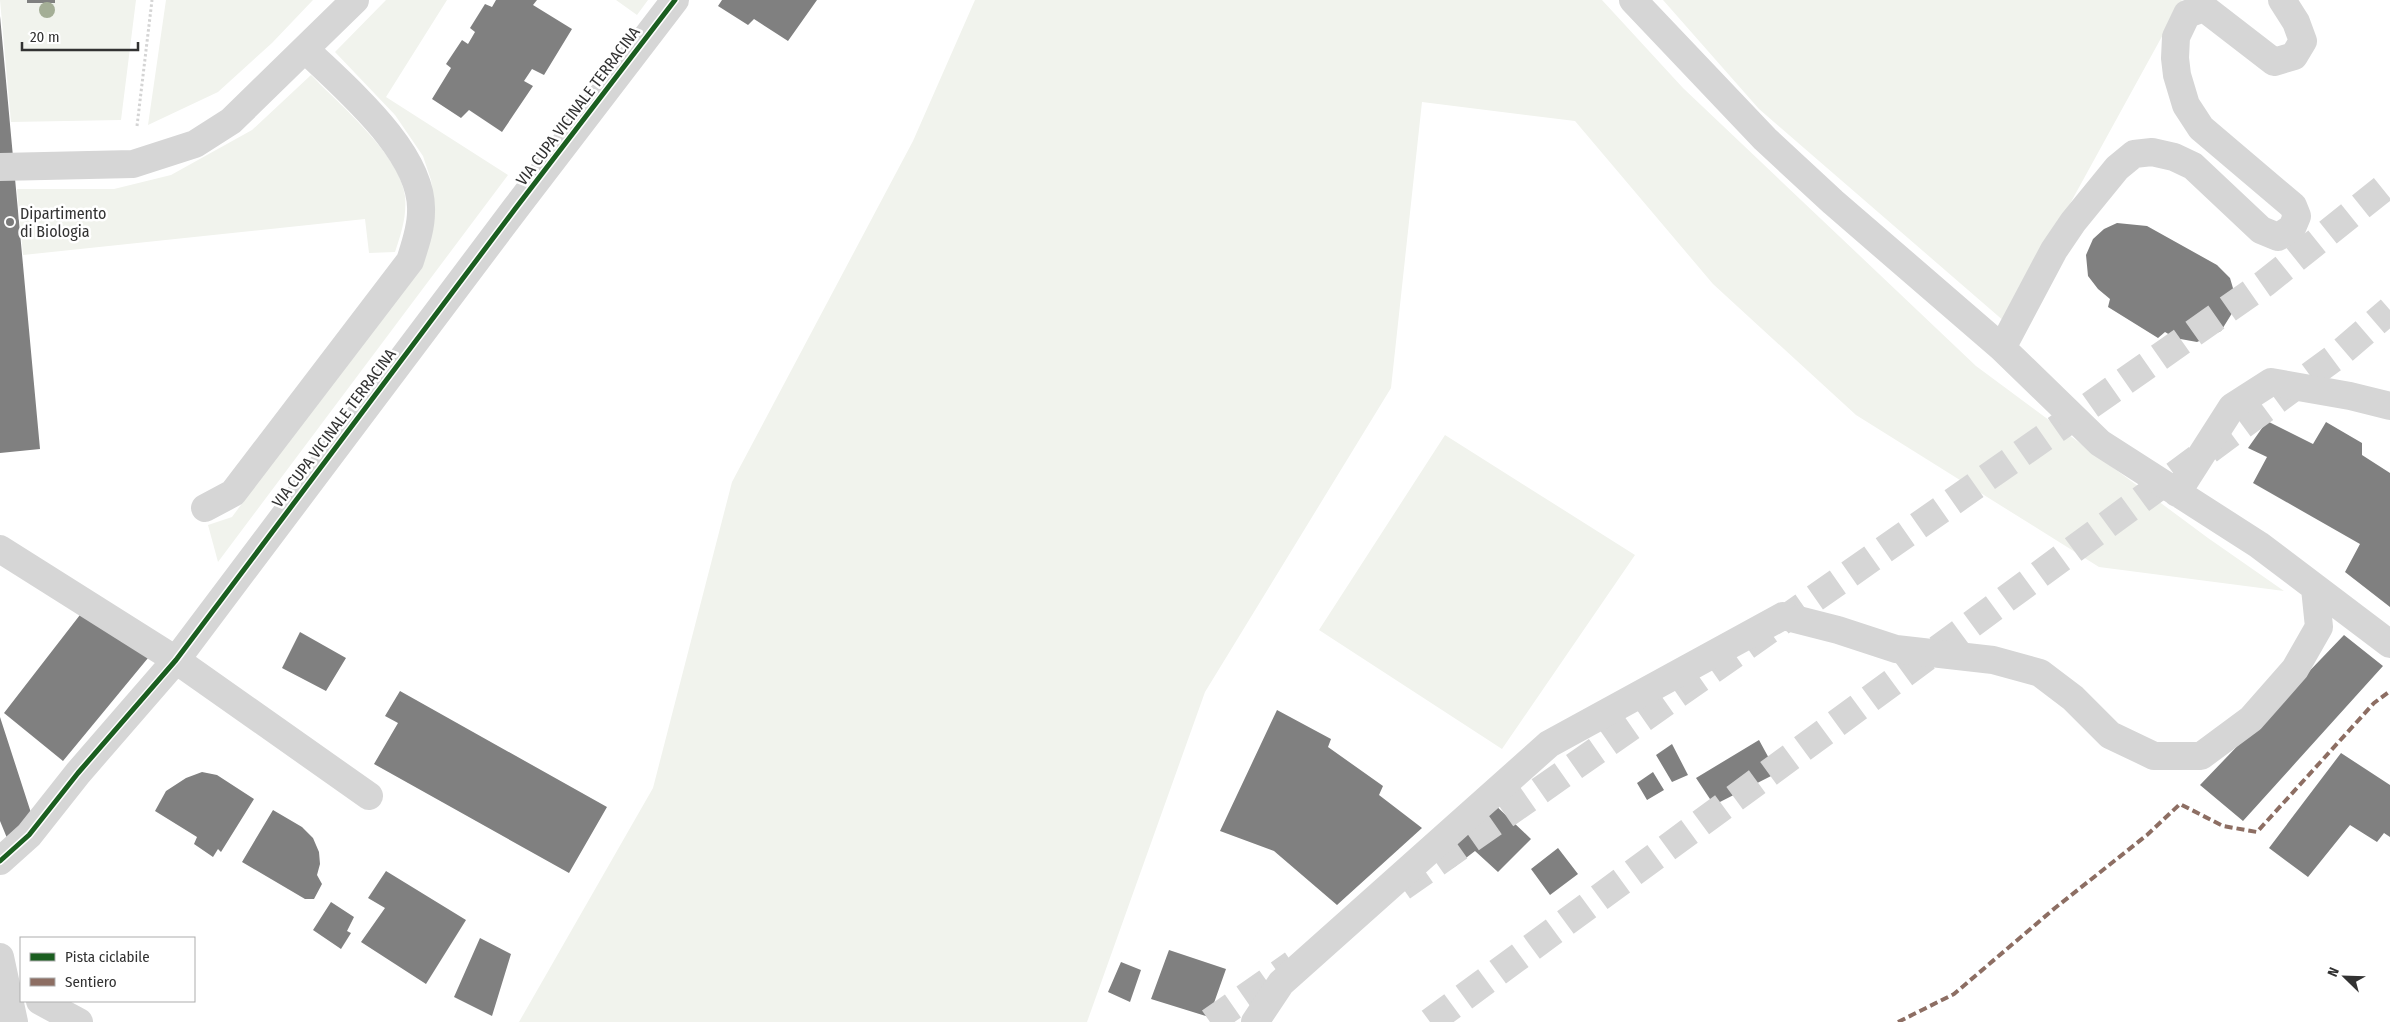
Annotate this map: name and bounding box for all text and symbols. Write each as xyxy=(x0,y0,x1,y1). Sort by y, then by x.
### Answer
scale bar xyxy=(22,20,139,52)
street label: VIA CUPA VICINALE TERRACINA xyxy=(512,22,644,189)
text: 20 m xyxy=(30,28,60,46)
place label: Dipartimento di Biologia xyxy=(20,204,106,241)
marker: Dipartimento di Biologia xyxy=(4,216,16,228)
street label: VIA CUPA VICINALE TERRACINA xyxy=(268,344,400,511)
legend xyxy=(20,937,195,1002)
text: Pista ciclabile xyxy=(65,948,150,966)
north arrow xyxy=(2320,952,2370,1002)
text: N xyxy=(2324,965,2343,979)
text: Sentiero xyxy=(65,973,117,991)

